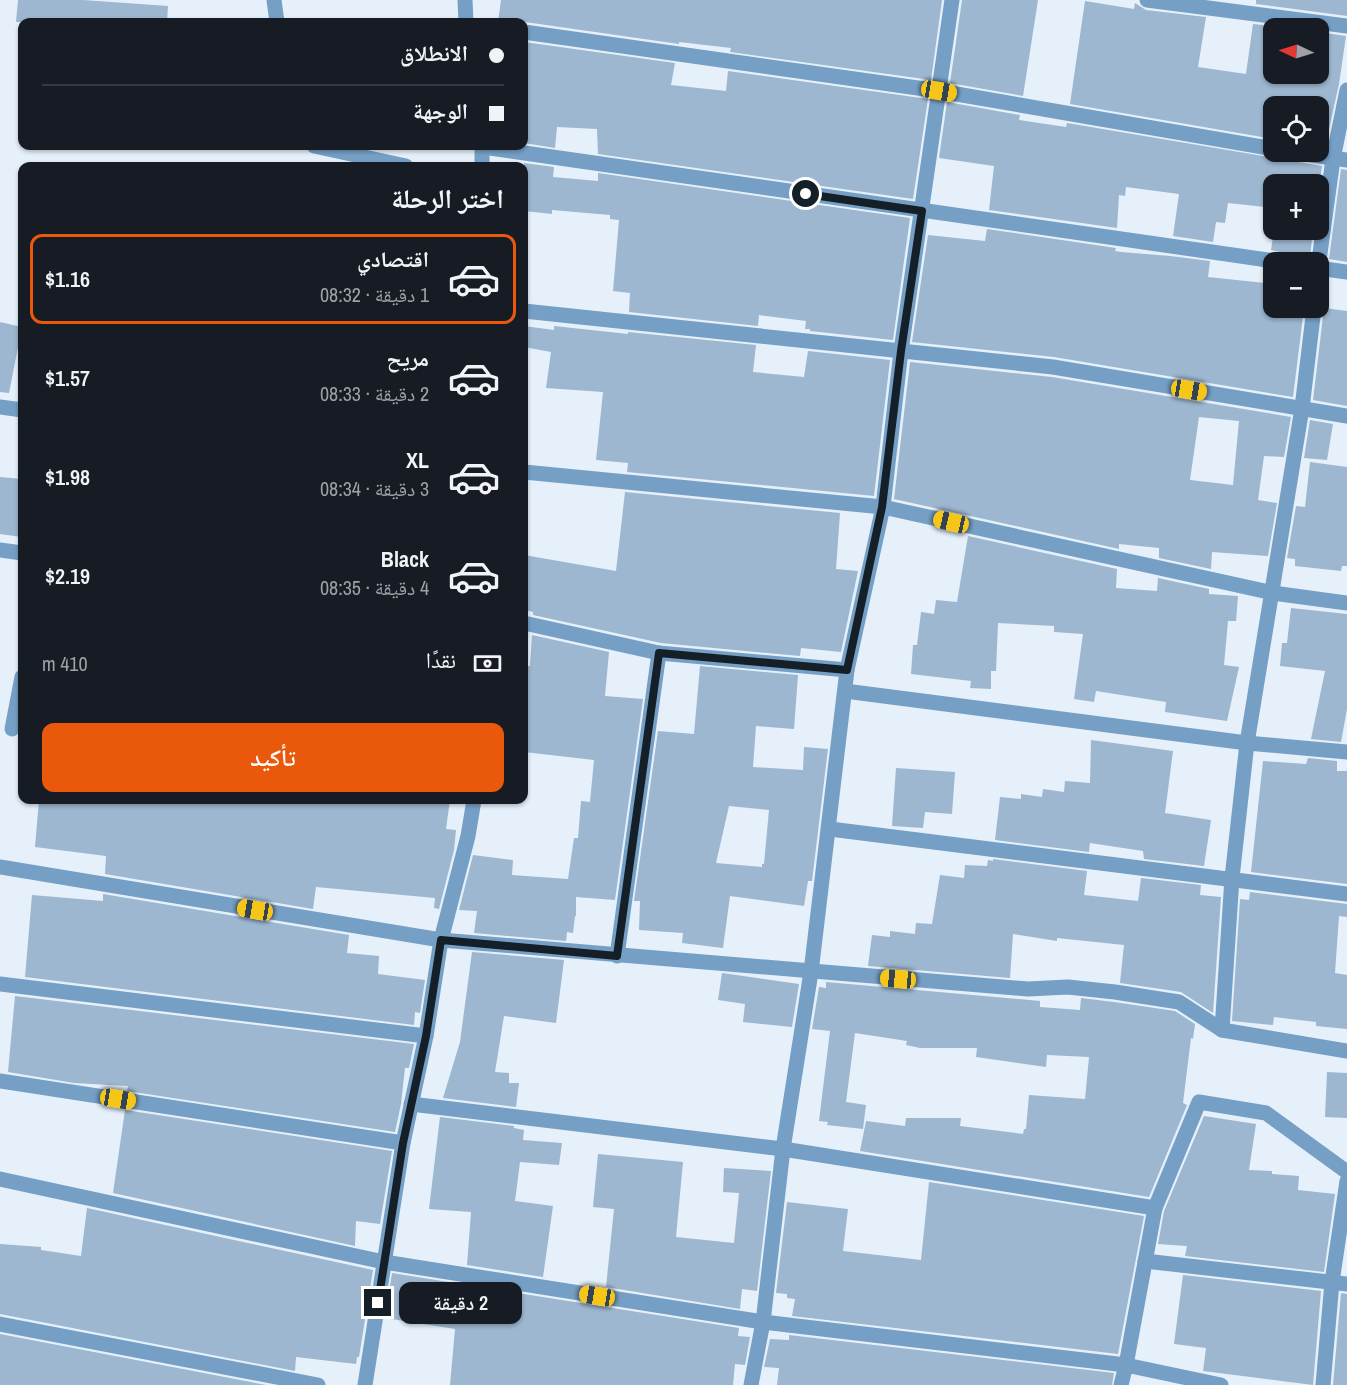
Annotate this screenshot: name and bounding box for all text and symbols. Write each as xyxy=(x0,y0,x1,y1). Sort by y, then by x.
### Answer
north arrow xyxy=(1263,18,1329,84)
map controls xyxy=(1263,18,1329,318)
text: الانطلاق xyxy=(400,38,468,68)
car xyxy=(920,79,958,103)
text: الوجهة xyxy=(413,96,468,126)
button: locate xyxy=(1263,96,1329,162)
button: + xyxy=(1263,174,1329,240)
text: اختر الرحلة xyxy=(391,180,504,216)
route start xyxy=(792,180,819,207)
text: اقتصادي xyxy=(357,244,429,274)
icon: car xyxy=(447,252,501,306)
button: − xyxy=(1263,252,1329,318)
text: $1.16 xyxy=(45,264,90,294)
text: 1 دقيقة · 08:32 xyxy=(320,281,429,308)
text: مريح xyxy=(386,343,429,373)
icon: car xyxy=(447,351,501,405)
text: $1.57 xyxy=(45,363,90,393)
car xyxy=(1170,378,1208,402)
text: 2 دقيقة · 08:33 xyxy=(320,380,429,407)
text: XL xyxy=(406,445,429,475)
icon: car xyxy=(447,450,501,504)
text: $1.98 xyxy=(45,462,90,492)
text: 3 دقيقة · 08:34 xyxy=(320,475,429,502)
car xyxy=(931,509,971,535)
text: Black xyxy=(381,544,429,574)
icon: car xyxy=(447,549,501,603)
text: $2.19 xyxy=(45,561,90,591)
text: 4 دقيقة · 08:35 xyxy=(320,574,429,601)
text: نقدًا xyxy=(426,645,456,675)
icon: cash xyxy=(471,647,504,680)
text: 410 m xyxy=(42,650,88,677)
button: تأكيد xyxy=(42,723,504,792)
car xyxy=(236,898,274,922)
car xyxy=(879,968,917,990)
car xyxy=(99,1087,137,1111)
callout: 2 دقيقة xyxy=(399,1282,522,1324)
car xyxy=(578,1284,616,1308)
route end xyxy=(364,1289,391,1316)
text: 2 دقيقة xyxy=(433,1289,488,1316)

